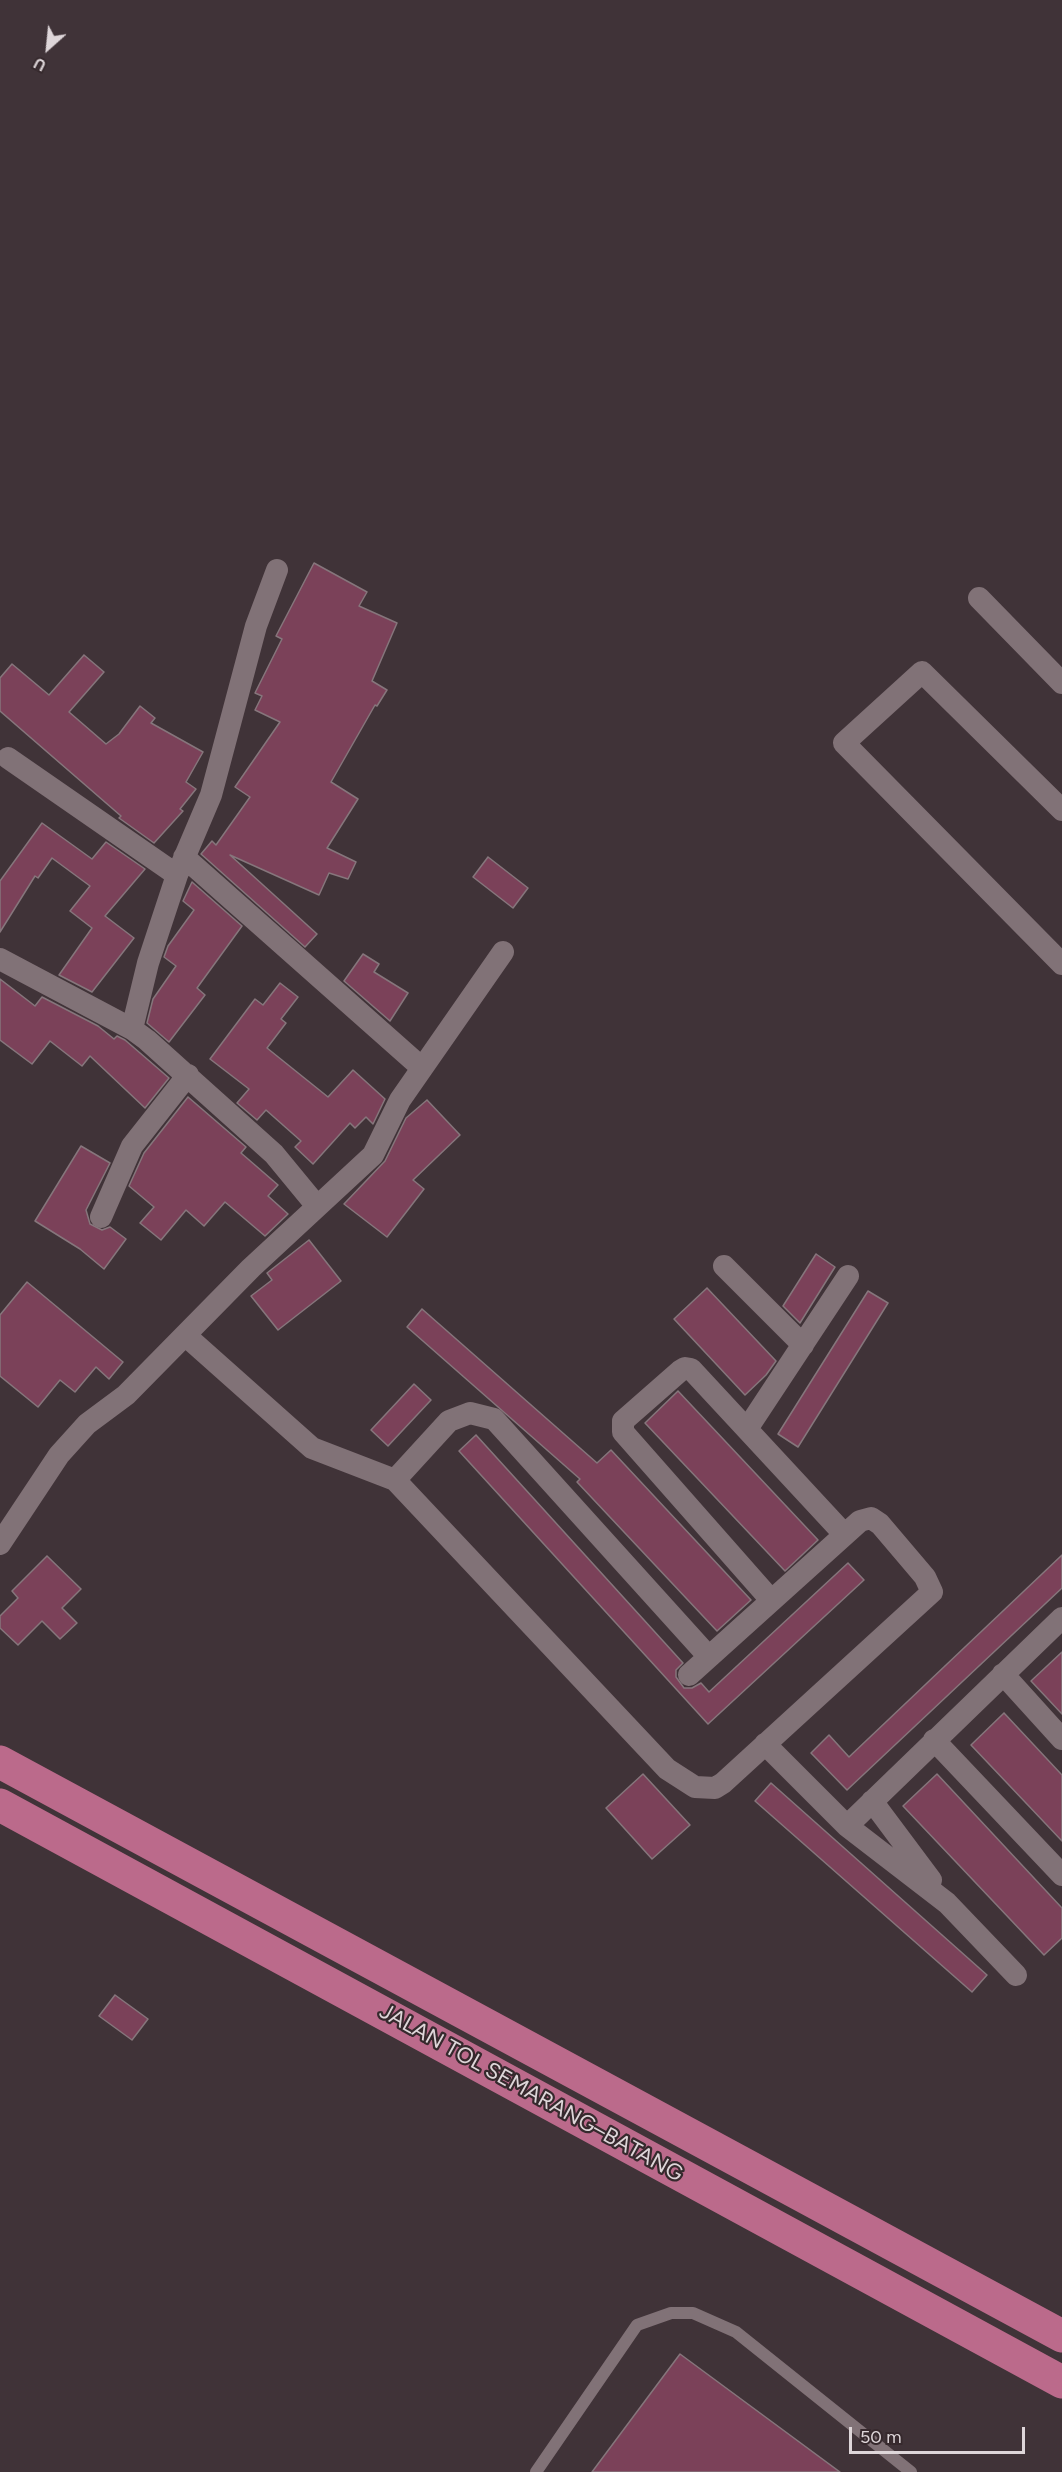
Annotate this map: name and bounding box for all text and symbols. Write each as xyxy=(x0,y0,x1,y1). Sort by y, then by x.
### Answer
north arrow xyxy=(18,18,78,78)
text: U xyxy=(30,53,49,76)
street label: JALAN TOL SEMARANG–BATANG xyxy=(375,1998,687,2188)
scale bar xyxy=(852,2415,1028,2453)
text: 50 m xyxy=(860,2426,902,2448)

